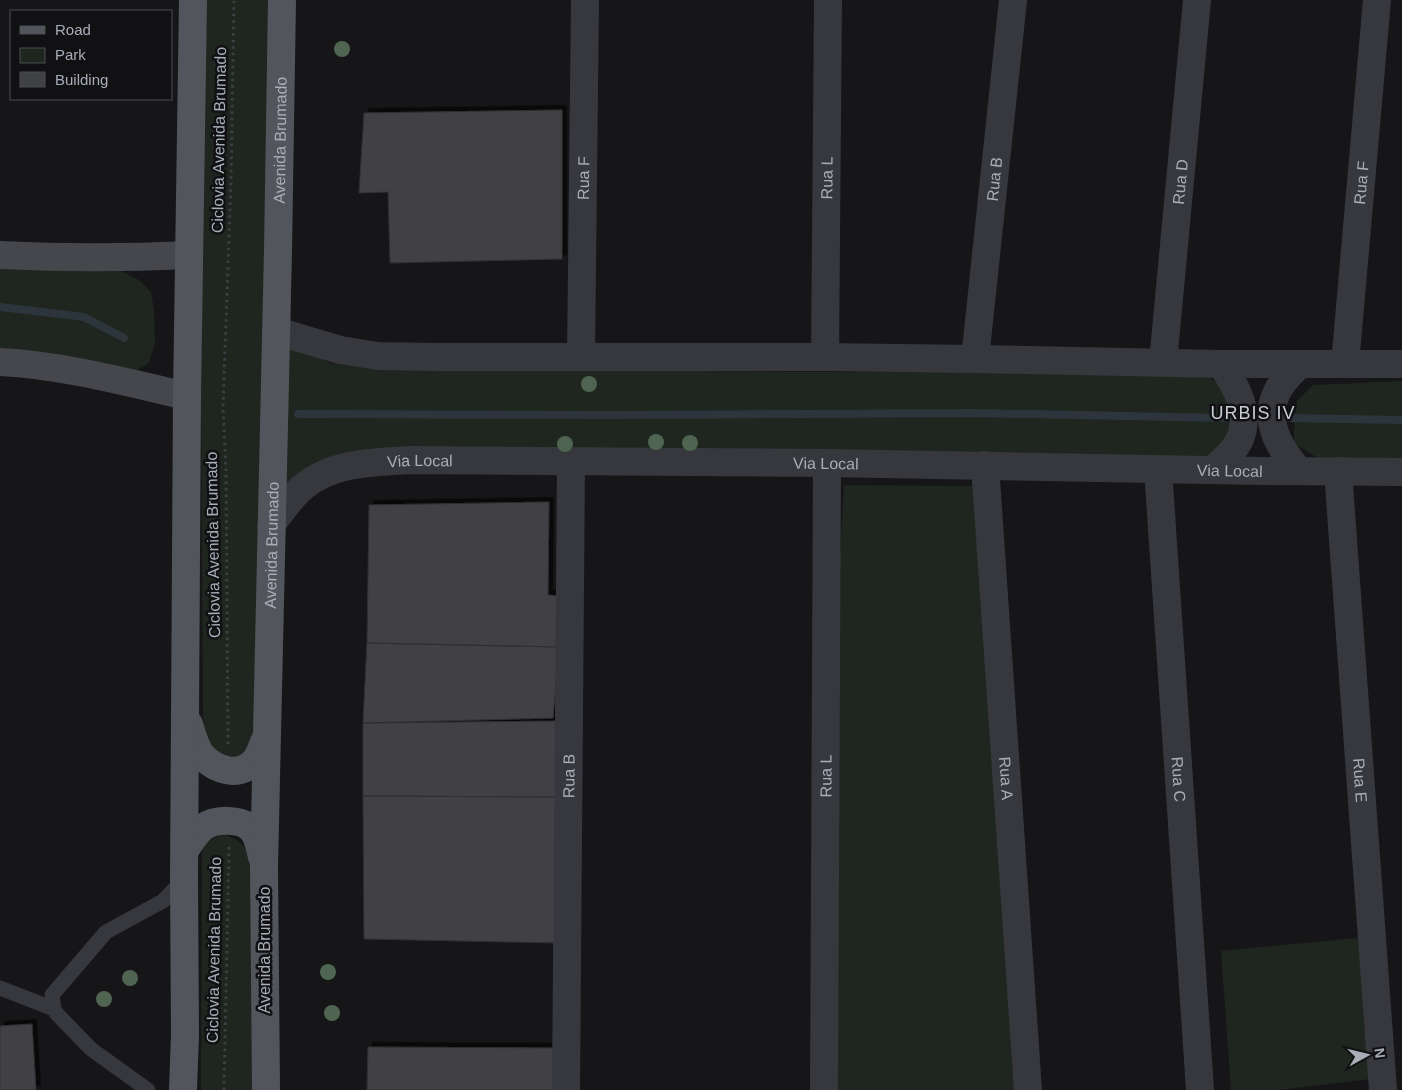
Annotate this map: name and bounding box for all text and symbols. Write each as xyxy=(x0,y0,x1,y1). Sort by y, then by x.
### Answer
legend xyxy=(10,10,172,100)
text: Road xyxy=(55,21,91,38)
text: Park xyxy=(55,46,86,63)
street label: Ciclovia Avenida Brumado xyxy=(209,47,229,233)
text: Building xyxy=(55,71,108,88)
street label: Avenida Brumado xyxy=(270,76,289,204)
street label: Rua F xyxy=(574,156,592,200)
street label: Rua L xyxy=(818,156,835,199)
street label: Rua B xyxy=(983,156,1005,202)
street label: Rua D xyxy=(1169,158,1191,205)
street label: Rua F xyxy=(1351,160,1371,205)
district label: URBIS IV xyxy=(1210,403,1296,423)
street label: Via Local xyxy=(387,451,453,470)
street label: Ciclovia Avenida Brumado xyxy=(203,452,223,638)
street label: Via Local xyxy=(793,454,859,472)
street label: Via Local xyxy=(1197,461,1263,480)
street label: Avenida Brumado xyxy=(261,481,281,609)
street label: Rua B xyxy=(560,754,577,798)
street label: Rua L xyxy=(817,755,834,797)
street label: Rua A xyxy=(997,756,1017,801)
street label: Rua C xyxy=(1169,756,1189,803)
street label: Rua E xyxy=(1350,757,1371,803)
street label: Ciclovia Avenida Brumado xyxy=(204,857,224,1043)
street label: Avenida Brumado xyxy=(256,886,273,1013)
north arrow xyxy=(1342,1030,1392,1080)
text: N xyxy=(1371,1047,1389,1059)

